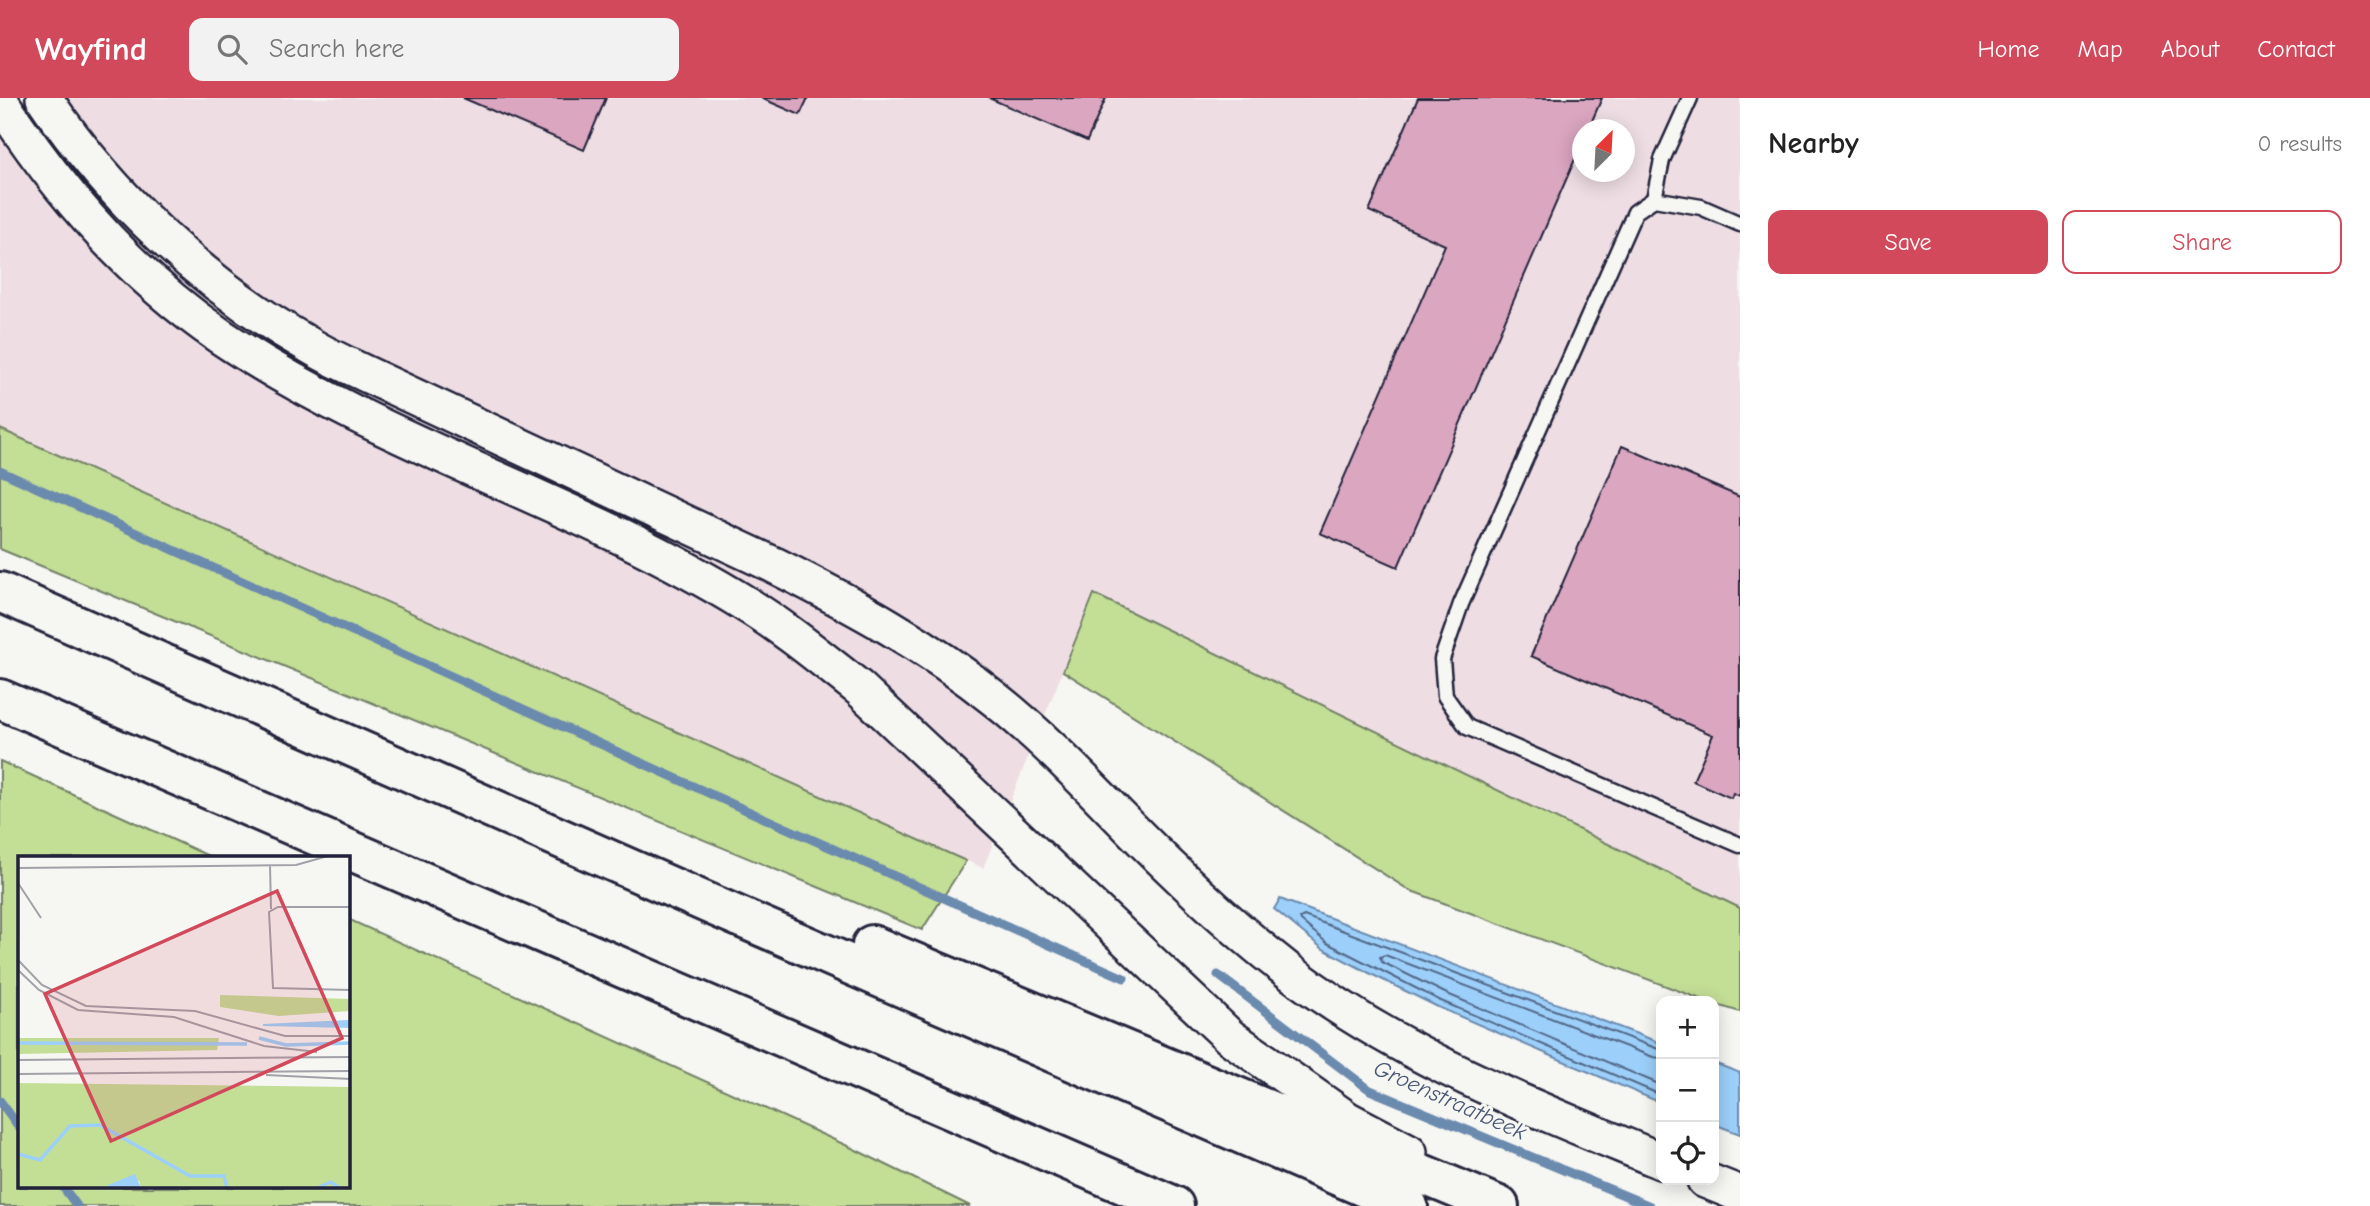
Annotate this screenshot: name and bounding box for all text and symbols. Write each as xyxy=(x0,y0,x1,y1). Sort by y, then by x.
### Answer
search box xyxy=(189,18,679,81)
text: Wayfind xyxy=(35,30,147,68)
icon: search xyxy=(213,30,251,68)
text: Search here xyxy=(269,34,404,64)
text: Home xyxy=(1978,35,2039,63)
text: Map xyxy=(2077,35,2123,63)
text: About xyxy=(2161,35,2219,63)
text: Contact xyxy=(2257,35,2335,63)
north arrow xyxy=(1572,119,1635,182)
text: Nearby xyxy=(1768,126,1859,161)
text: 0 results xyxy=(2258,130,2342,157)
button: Save xyxy=(1768,210,2048,274)
button: Share xyxy=(2062,210,2342,274)
inset map xyxy=(18,856,350,1188)
map controls xyxy=(1656,996,1719,1185)
button: + xyxy=(1656,996,1719,1059)
water label: Groenstraatbeek xyxy=(1370,1054,1531,1146)
button: − xyxy=(1656,1059,1719,1122)
button: locate xyxy=(1656,1122,1719,1185)

